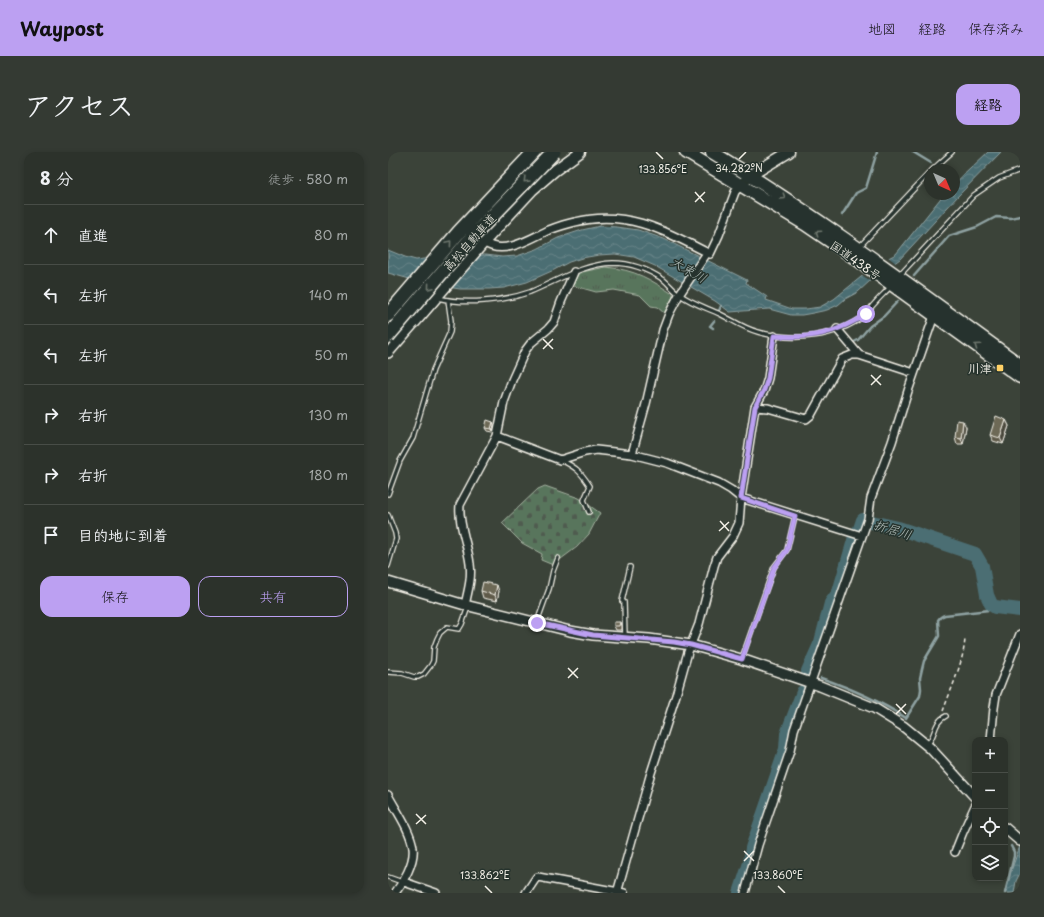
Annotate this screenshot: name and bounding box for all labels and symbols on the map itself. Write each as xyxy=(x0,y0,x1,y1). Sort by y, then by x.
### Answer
text: 34.282°N xyxy=(715,160,763,175)
text: 133.856°E xyxy=(639,161,687,176)
north arrow xyxy=(924,164,960,200)
one-way arrow xyxy=(524,175,531,183)
one-way arrow xyxy=(779,192,786,199)
street label: 高松自動車道 xyxy=(438,209,500,275)
one-way arrow xyxy=(815,230,822,238)
street label: 国道438号 xyxy=(827,236,885,284)
one-way arrow xyxy=(445,240,452,247)
water label: 大束川 xyxy=(667,251,711,287)
one-way arrow xyxy=(427,282,434,289)
route start xyxy=(857,305,875,323)
one-way arrow xyxy=(974,343,981,351)
place label: 川津 xyxy=(968,359,992,377)
marker: 川津 xyxy=(995,363,1005,373)
water label: 折居川 xyxy=(872,514,914,544)
route end xyxy=(528,614,546,632)
text: 133.862°E xyxy=(460,867,510,882)
text: 133.860°E xyxy=(753,867,803,882)

